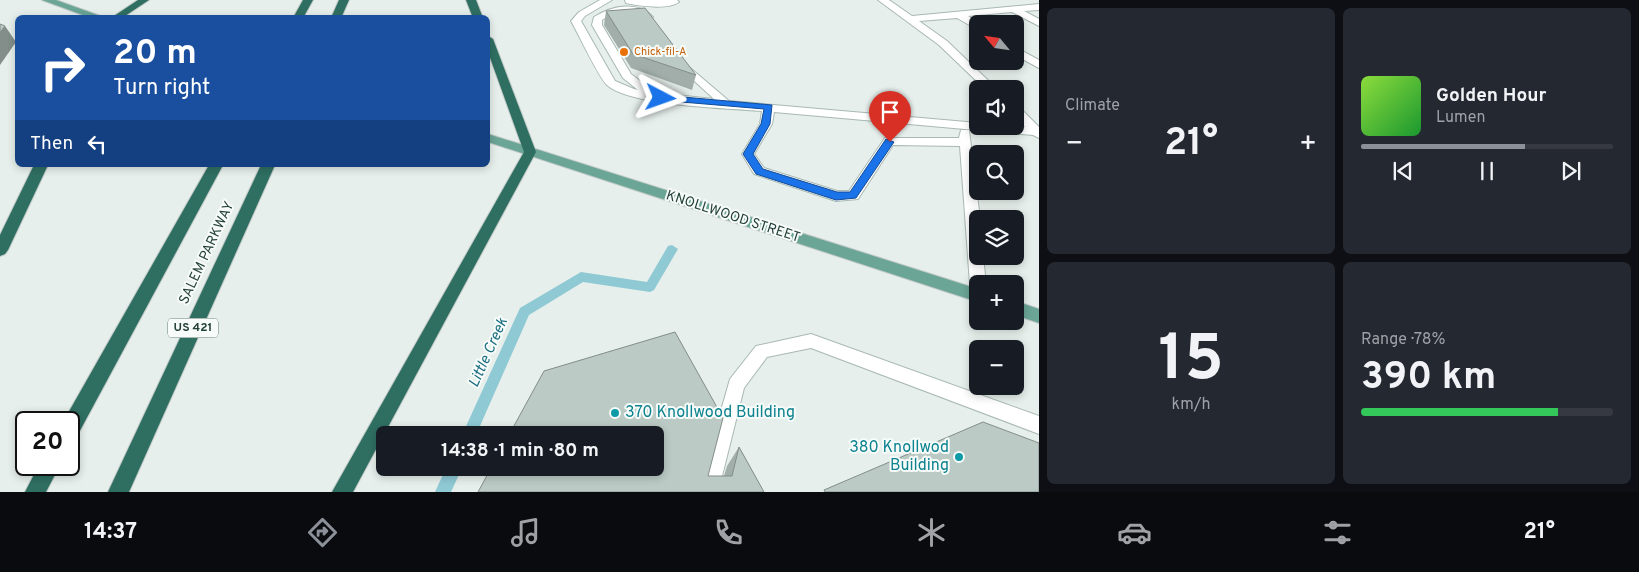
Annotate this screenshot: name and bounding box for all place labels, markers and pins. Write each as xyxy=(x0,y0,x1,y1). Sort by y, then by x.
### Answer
place label: Chick-fil-A xyxy=(634,45,687,59)
marker: Chick-fil-A xyxy=(618,46,630,58)
pin xyxy=(869,91,911,142)
place label: 370 Knollwood Building xyxy=(625,403,795,423)
marker: 370 Knollwood Building xyxy=(609,407,621,419)
place label: 380 Knollwod Building xyxy=(849,438,949,476)
marker: 380 Knollwod Building xyxy=(953,451,965,463)

